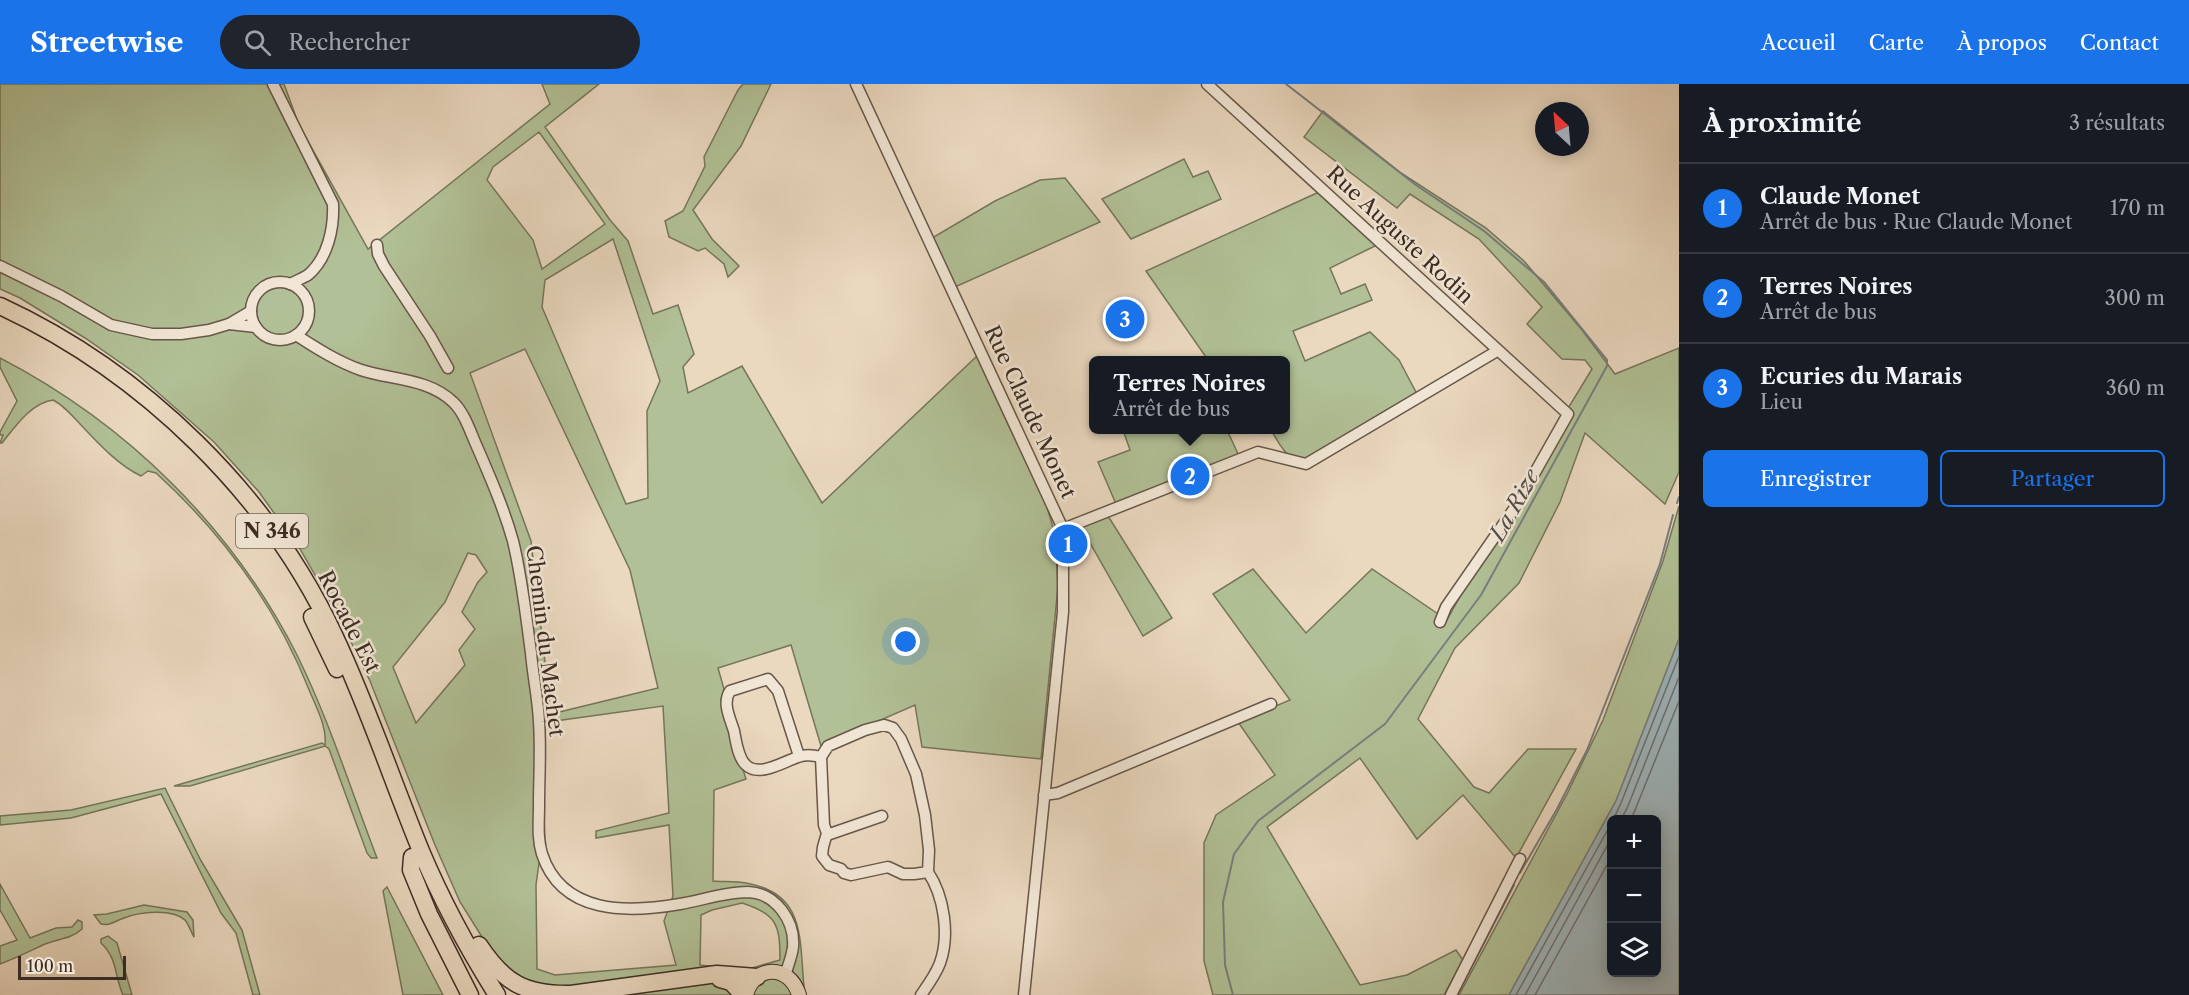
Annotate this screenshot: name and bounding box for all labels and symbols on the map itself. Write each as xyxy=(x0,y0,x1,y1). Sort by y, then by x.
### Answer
north arrow xyxy=(1535,102,1589,156)
street label: Rue Auguste Rodin xyxy=(1322,160,1479,309)
pin: 3 xyxy=(1106,296,1144,342)
street label: Rue Claude Monet xyxy=(979,321,1082,503)
pin: 2 xyxy=(1170,454,1210,498)
water label: La Rize xyxy=(1483,463,1546,548)
road number: N 346 xyxy=(236,514,308,548)
pin: 1 xyxy=(1048,522,1088,566)
street label: Chemin du Machet xyxy=(521,544,570,739)
street label: Rocade Est xyxy=(313,567,386,678)
your location xyxy=(891,627,920,656)
scale bar xyxy=(18,953,126,980)

